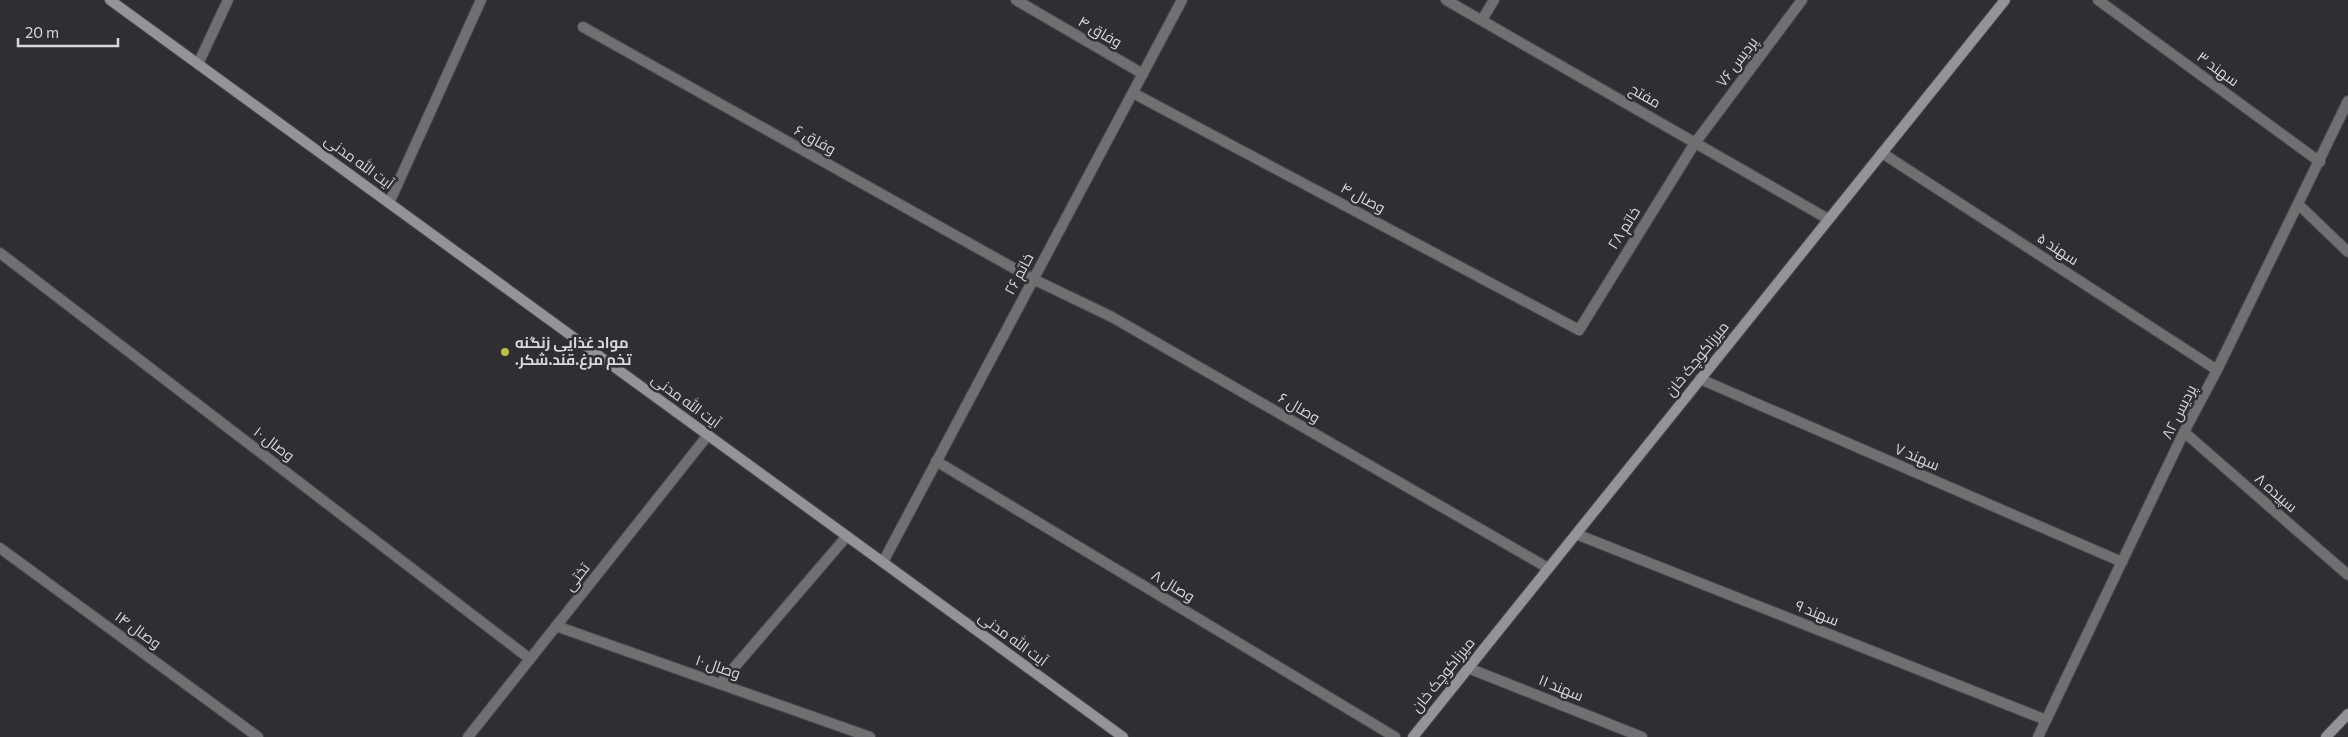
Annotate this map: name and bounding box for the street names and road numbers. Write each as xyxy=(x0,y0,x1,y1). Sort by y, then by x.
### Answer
street label: وفاق ۴ xyxy=(1074,11,1126,53)
street label: پردیس ۷۶ xyxy=(1712,33,1762,91)
street label: سهند ۳ xyxy=(2193,47,2243,91)
street label: مفتح xyxy=(1625,79,1664,114)
street label: وفاق ۶ xyxy=(791,120,839,160)
street label: آیت الله مدنی xyxy=(320,130,398,194)
street label: وصال ۴ xyxy=(1338,178,1389,217)
street label: خاتم ۲۸ xyxy=(1603,203,1645,253)
street label: سهند ۵ xyxy=(2033,228,2083,270)
street label: خاتم ۲۶ xyxy=(1000,250,1038,298)
street label: میرزاکوچک خان xyxy=(1661,317,1733,401)
street label: آیت الله مدنی xyxy=(647,369,725,433)
street label: پردیس ۸۲ xyxy=(2157,381,2201,443)
street label: وصال ۶ xyxy=(1275,388,1323,427)
street label: وصال ۱۰ xyxy=(250,422,298,465)
street label: سهند ۷ xyxy=(1891,439,1943,475)
street label: سپیده ۸ xyxy=(2250,469,2302,517)
street label: تختی xyxy=(560,559,594,595)
street label: وصال ۸ xyxy=(1148,565,1198,606)
street label: سهند ۹ xyxy=(1792,595,1842,631)
street label: وصال ۱۴ xyxy=(112,607,165,653)
street label: آیت الله مدنی xyxy=(974,607,1052,671)
street label: میرزاکوچک خان xyxy=(1407,633,1479,717)
street label: وصال ۱۰ xyxy=(693,650,743,683)
street label: سهند ۱۱ xyxy=(1536,670,1586,706)

